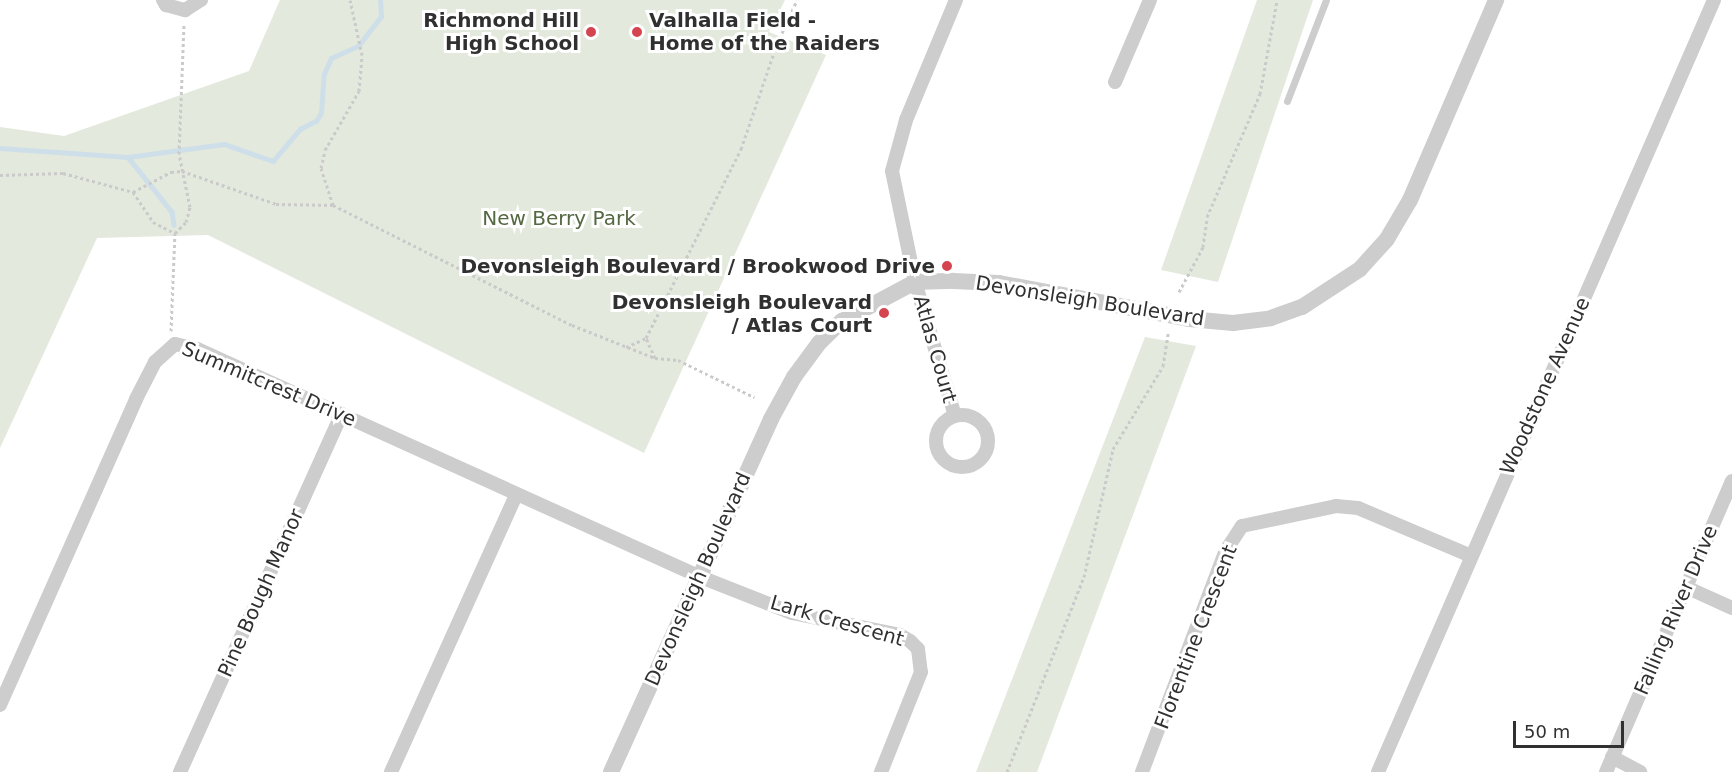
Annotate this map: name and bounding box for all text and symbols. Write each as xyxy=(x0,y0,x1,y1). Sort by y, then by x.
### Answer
place label: Richmond Hill High School xyxy=(423,8,579,55)
place label: Valhalla Field - Home of the Raiders xyxy=(649,8,880,55)
marker: Richmond Hill High School xyxy=(584,25,598,39)
marker: Valhalla Field - Home of the Raiders xyxy=(630,25,644,39)
park label: New Berry Park xyxy=(482,206,636,230)
place label: Devonsleigh Boulevard / Brookwood Drive xyxy=(460,254,935,278)
marker: Devonsleigh Boulevard / Brookwood Drive xyxy=(940,259,954,273)
street label: Devonsleigh Boulevard xyxy=(974,271,1206,331)
place label: Devonsleigh Boulevard / Atlas Court xyxy=(612,290,872,337)
street label: Atlas Court xyxy=(908,292,962,406)
street label: Woodstone Avenue xyxy=(1495,293,1595,479)
marker: Devonsleigh Boulevard / Atlas Court xyxy=(877,306,891,320)
street label: Summitcrest Drive xyxy=(178,336,360,432)
street label: Devonsleigh Boulevard xyxy=(640,469,756,689)
street label: Pine Bough Manor xyxy=(213,505,309,681)
street label: Falling River Drive xyxy=(1629,522,1723,698)
street label: Florentine Crescent xyxy=(1150,542,1242,732)
street label: Lark Crescent xyxy=(767,590,907,652)
scale bar xyxy=(1516,709,1627,747)
text: 50 m xyxy=(1524,721,1570,742)

